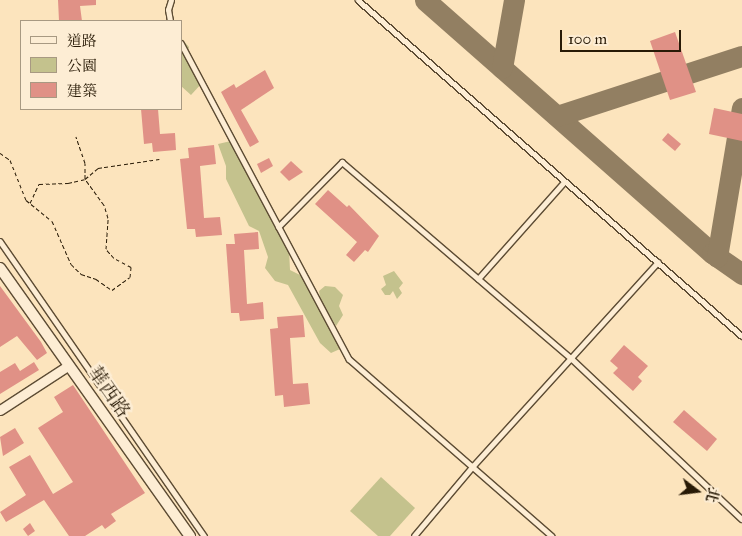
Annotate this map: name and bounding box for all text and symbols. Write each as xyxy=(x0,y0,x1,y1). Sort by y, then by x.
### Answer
legend xyxy=(20,20,182,110)
scale bar xyxy=(562,20,683,52)
text: 100 m xyxy=(568,30,607,48)
text: 道路 xyxy=(67,32,97,50)
text: 公園 xyxy=(67,57,97,75)
text: 建築 xyxy=(67,82,97,100)
street label: 華西路 xyxy=(83,362,135,422)
north arrow xyxy=(672,466,722,516)
text: 北 xyxy=(702,486,722,504)

